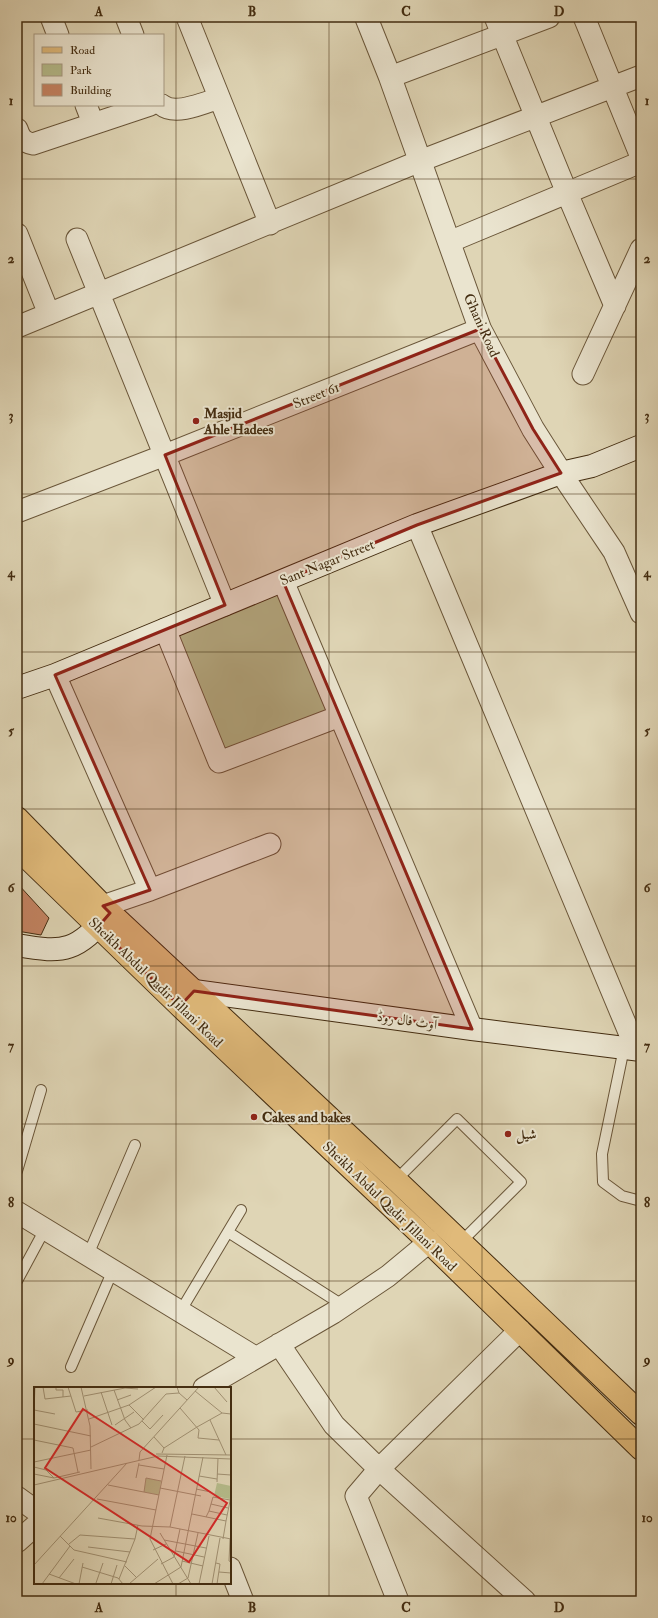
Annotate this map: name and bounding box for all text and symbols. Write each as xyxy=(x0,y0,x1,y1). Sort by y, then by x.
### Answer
text: A xyxy=(94,4,104,20)
text: B xyxy=(248,4,256,20)
text: C xyxy=(401,4,411,20)
text: D xyxy=(554,4,565,20)
legend xyxy=(34,34,164,106)
text: Road xyxy=(70,43,95,58)
text: Park xyxy=(70,63,92,78)
text: Building xyxy=(70,83,113,98)
text: 1 xyxy=(9,93,14,109)
text: 1 xyxy=(645,93,650,109)
text: 2 xyxy=(8,251,15,267)
text: 2 xyxy=(644,251,651,267)
street label: Ghani Road xyxy=(460,291,503,360)
street label: Street 61 xyxy=(290,378,342,412)
place label: Masjid Ahle Hadees xyxy=(203,405,273,438)
text: 3 xyxy=(9,408,14,424)
text: 3 xyxy=(645,408,650,424)
marker: Masjid Ahle Hadees xyxy=(191,416,201,426)
street label: Sant Nagar Street xyxy=(277,536,377,589)
text: 4 xyxy=(6,565,15,581)
text: 4 xyxy=(642,565,651,581)
text: 5 xyxy=(8,723,14,739)
text: 5 xyxy=(644,723,650,739)
text: 6 xyxy=(8,880,16,896)
text: 6 xyxy=(644,880,652,896)
street label: Sheikh Abdul Qadir Jillani Road xyxy=(85,914,226,1051)
street label: آوٹ فال روڈ xyxy=(376,1008,440,1033)
text: 7 xyxy=(8,1038,15,1054)
text: 7 xyxy=(644,1038,651,1054)
place label: Cakes and bakes xyxy=(262,1109,351,1126)
marker: Cakes and bakes xyxy=(249,1112,259,1122)
place label: شیل xyxy=(516,1126,536,1144)
marker: شیل xyxy=(503,1129,513,1139)
street label: Sheikh Abdul Qadir Jillani Road xyxy=(319,1138,460,1275)
text: 8 xyxy=(8,1195,14,1211)
text: 8 xyxy=(644,1195,650,1211)
text: 9 xyxy=(6,1352,15,1368)
text: 9 xyxy=(642,1352,651,1368)
inset map xyxy=(34,1387,231,1584)
text: 10 xyxy=(5,1510,17,1526)
text: 10 xyxy=(641,1510,653,1526)
text: A xyxy=(94,1600,104,1616)
text: B xyxy=(248,1600,256,1616)
text: C xyxy=(401,1600,411,1616)
text: D xyxy=(554,1600,565,1616)

